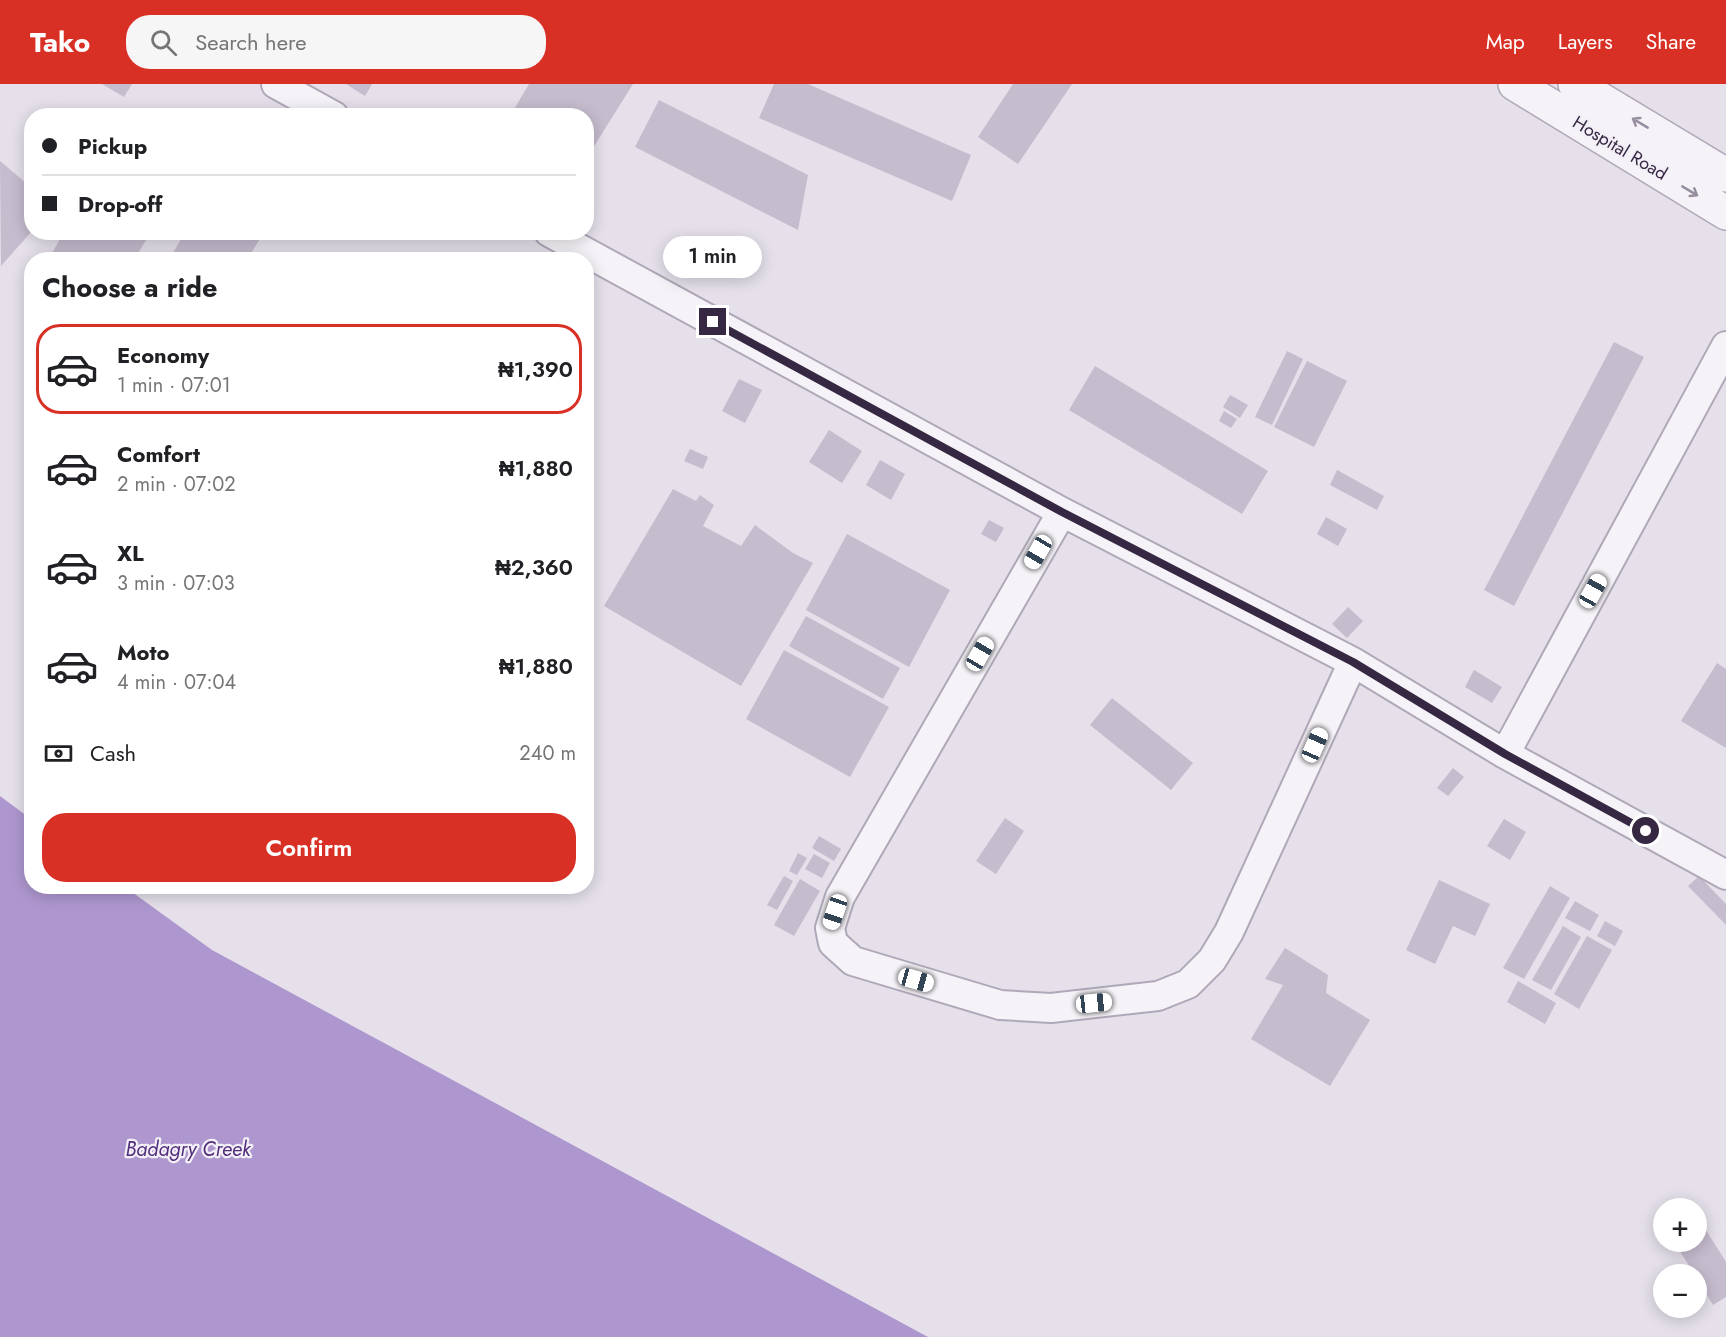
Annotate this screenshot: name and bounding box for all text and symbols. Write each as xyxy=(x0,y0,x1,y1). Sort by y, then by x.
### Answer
search box xyxy=(126,15,546,69)
text: Tako xyxy=(30,22,90,63)
icon: search xyxy=(147,26,180,59)
text: Search here xyxy=(195,26,307,58)
text: Map xyxy=(1486,27,1525,57)
text: Layers xyxy=(1558,27,1613,57)
text: Share xyxy=(1646,27,1696,57)
street label: Hospital Road xyxy=(1568,109,1672,187)
one-way arrow xyxy=(1632,117,1649,129)
text: Pickup xyxy=(78,130,147,162)
one-way arrow xyxy=(1681,185,1698,197)
text: Drop-off xyxy=(78,188,162,220)
callout: 1 min xyxy=(664,235,762,277)
text: 1 min xyxy=(688,242,737,271)
text: Choose a ride xyxy=(42,268,217,307)
route end xyxy=(699,308,726,335)
text: Economy xyxy=(117,339,209,371)
icon: car xyxy=(45,342,99,396)
text: ₦1,390 xyxy=(498,353,573,385)
text: 1 min · 07:01 xyxy=(117,371,231,400)
text: Comfort xyxy=(117,438,200,470)
icon: car xyxy=(45,441,99,495)
text: ₦1,880 xyxy=(499,452,573,484)
text: 2 min · 07:02 xyxy=(117,470,236,499)
car xyxy=(1021,532,1055,572)
text: XL xyxy=(117,537,144,569)
icon: car xyxy=(45,540,99,594)
text: ₦2,360 xyxy=(495,551,573,583)
text: 3 min · 07:03 xyxy=(117,569,235,598)
car xyxy=(1576,571,1610,611)
car xyxy=(963,634,997,674)
text: Moto xyxy=(117,636,170,668)
icon: car xyxy=(45,639,99,693)
text: ₦1,880 xyxy=(499,650,573,682)
text: 4 min · 07:04 xyxy=(117,668,236,697)
car xyxy=(1299,725,1331,765)
icon: cash xyxy=(42,737,75,770)
text: Cash xyxy=(90,737,136,769)
text: 240 m xyxy=(519,739,576,768)
button: Confirm xyxy=(42,813,576,882)
route start xyxy=(1632,817,1659,844)
car xyxy=(821,892,849,932)
car xyxy=(896,966,936,994)
car xyxy=(1075,992,1113,1014)
water label: Badagry Creek xyxy=(125,1135,252,1164)
map controls xyxy=(1653,1198,1707,1318)
button: + xyxy=(1653,1198,1707,1252)
button: − xyxy=(1653,1264,1707,1318)

